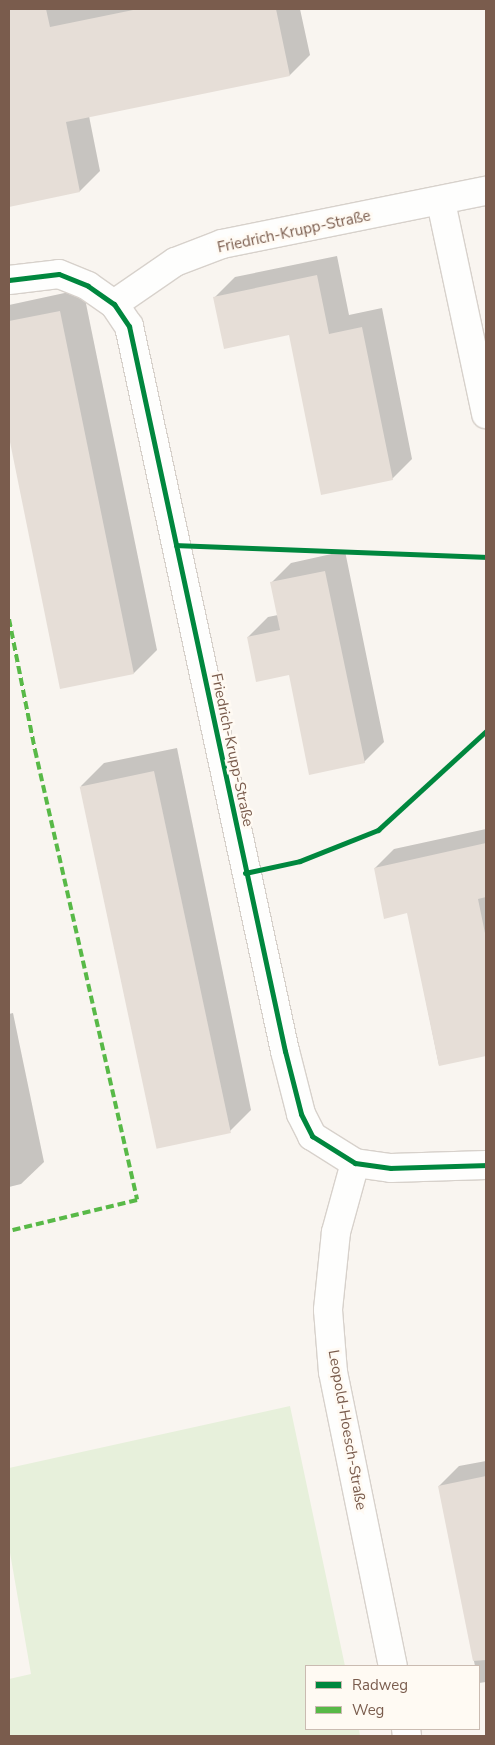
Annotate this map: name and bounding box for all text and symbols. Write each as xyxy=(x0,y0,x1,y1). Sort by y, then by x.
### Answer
street label: Friedrich-Krupp-Straße xyxy=(216,207,372,257)
street label: Friedrich-Krupp-Straße xyxy=(207,672,257,828)
street label: Leopold-Hoesch-Straße xyxy=(324,1349,370,1511)
legend xyxy=(305,1665,480,1730)
text: Radweg xyxy=(352,1675,408,1695)
text: Weg xyxy=(352,1700,384,1720)

